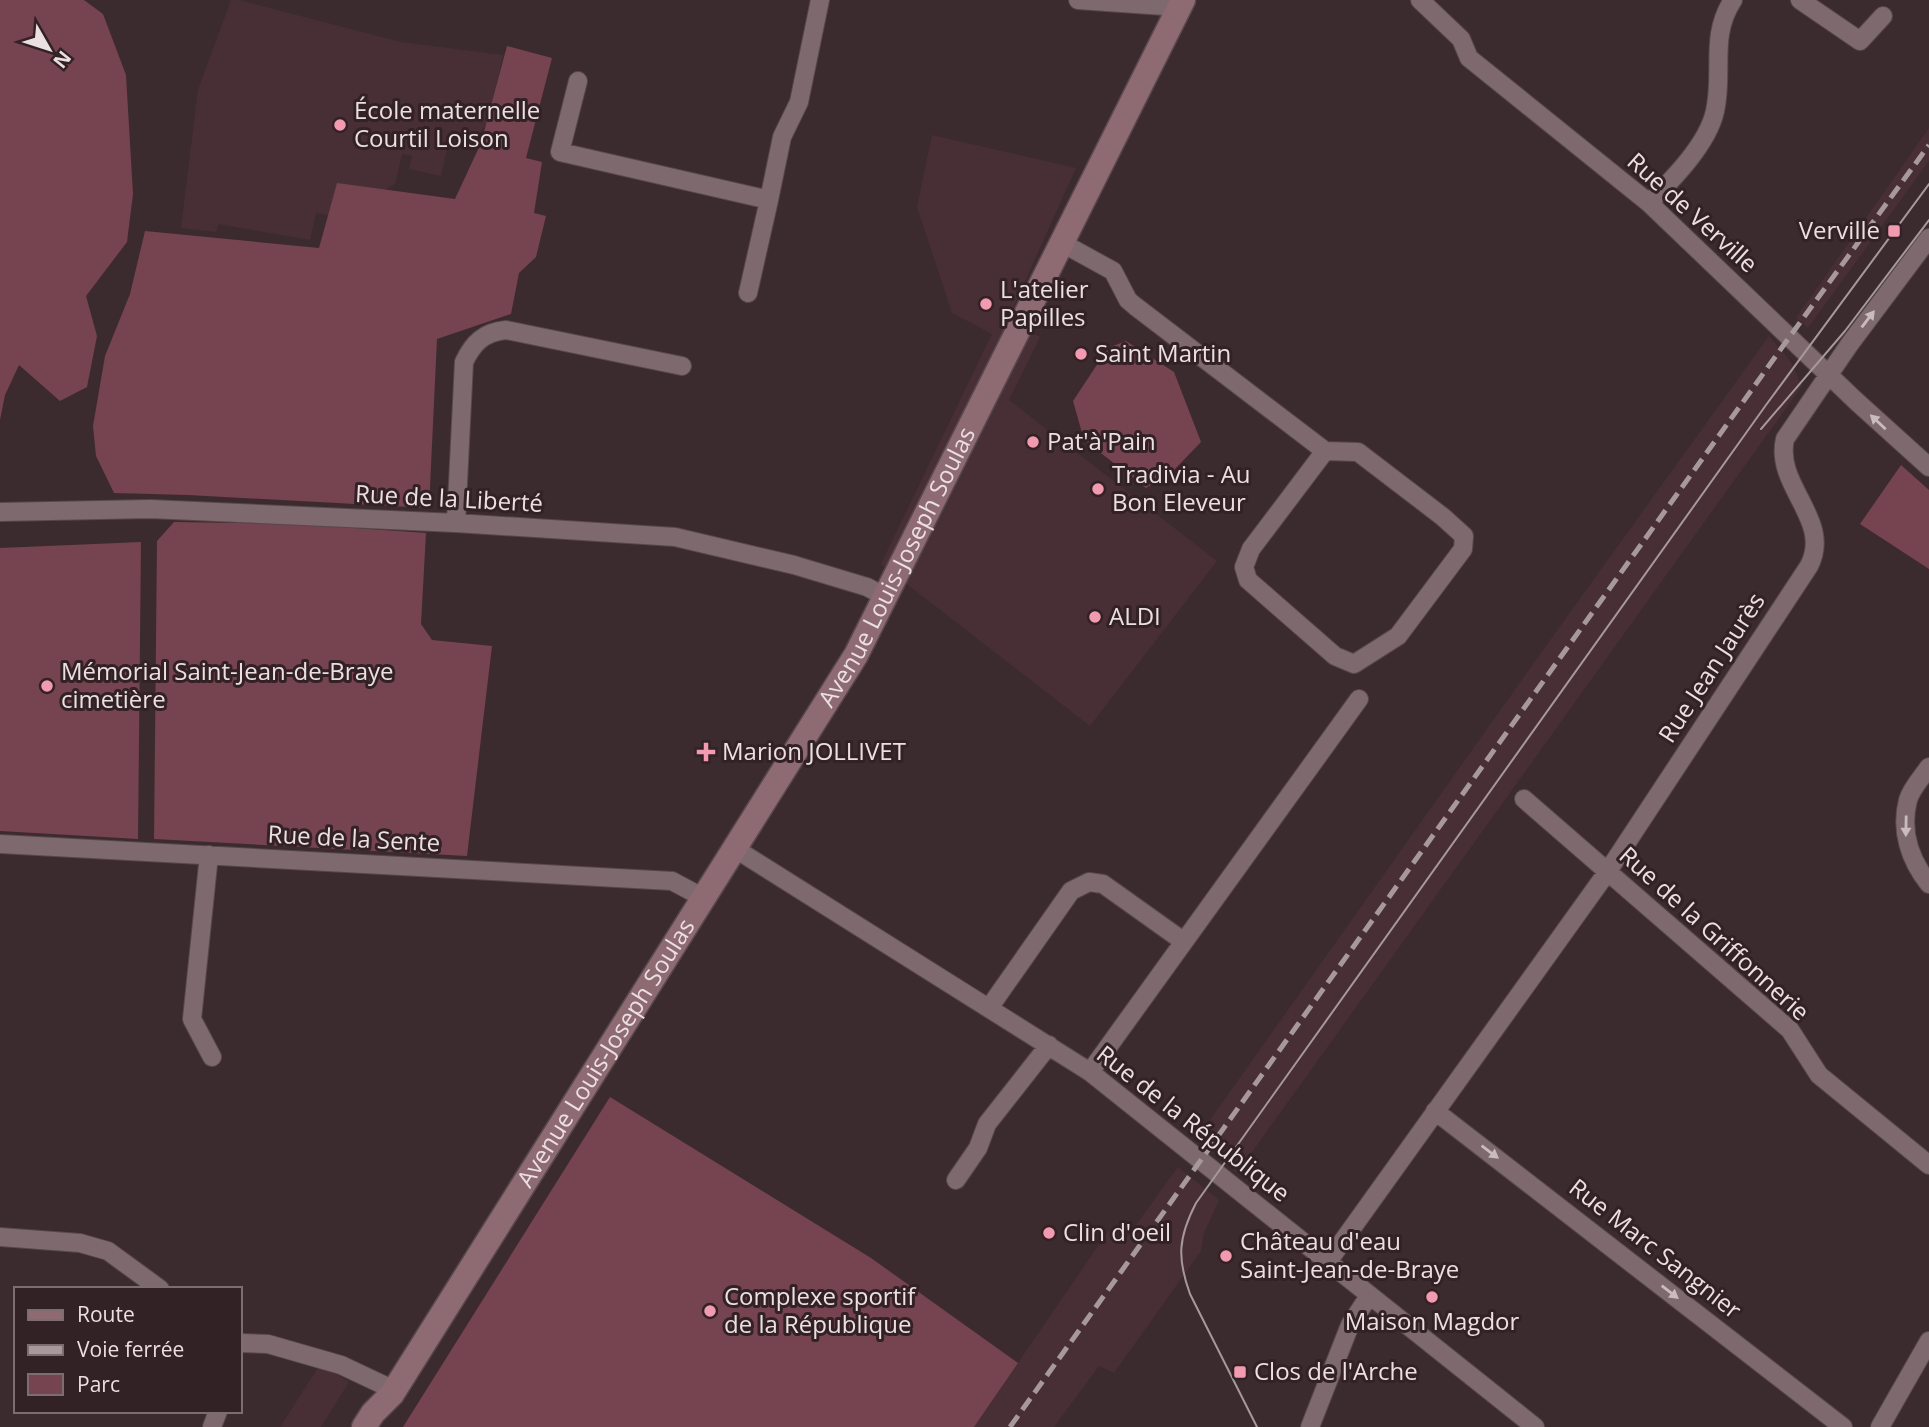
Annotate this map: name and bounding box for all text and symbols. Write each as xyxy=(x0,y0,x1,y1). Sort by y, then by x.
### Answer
north arrow xyxy=(14,14,84,84)
text: N xyxy=(47,46,77,74)
place label: École maternelle Courtil Loison xyxy=(354,93,540,154)
marker: École maternelle Courtil Loison xyxy=(332,117,348,133)
street label: Rue de Verville xyxy=(1621,144,1765,279)
place label: Verville xyxy=(1799,213,1880,246)
marker: Verville xyxy=(1886,223,1902,239)
place label: L'atelier Papilles xyxy=(1000,272,1089,333)
marker: L'atelier Papilles xyxy=(978,296,994,312)
one-way arrow xyxy=(1861,310,1875,328)
place label: Saint Martin xyxy=(1095,336,1231,369)
marker: Saint Martin xyxy=(1073,346,1089,362)
one-way arrow xyxy=(1870,414,1887,430)
street label: Avenue Louis-Joseph Soulas xyxy=(809,421,982,713)
place label: Pat'à'Pain xyxy=(1047,424,1156,457)
marker: Pat'à'Pain xyxy=(1025,434,1041,450)
place label: Tradivia - Au Bon Eleveur xyxy=(1112,457,1251,518)
street label: Rue de la Liberté xyxy=(354,476,544,519)
marker: Tradivia - Au Bon Eleveur xyxy=(1090,481,1106,497)
street label: Rue Jean Jaurès xyxy=(1650,586,1772,749)
place label: ALDI xyxy=(1109,599,1161,632)
marker: ALDI xyxy=(1087,609,1103,625)
place label: Mémorial Saint-Jean-de-Braye cimetière xyxy=(61,654,394,715)
marker: Mémorial Saint-Jean-de-Braye cimetière xyxy=(39,678,55,694)
place label: Marion JOLLIVET xyxy=(722,734,906,767)
marker: Marion JOLLIVET xyxy=(696,742,716,762)
one-way arrow xyxy=(1900,815,1912,837)
street label: Rue de la Sente xyxy=(267,817,441,858)
street label: Rue de la Griffonnerie xyxy=(1613,839,1817,1027)
street label: Avenue Louis-Joseph Soulas xyxy=(508,912,702,1193)
street label: Rue de la République xyxy=(1091,1037,1297,1209)
one-way arrow xyxy=(1481,1145,1499,1159)
street label: Rue Marc Sangnier xyxy=(1563,1170,1749,1326)
place label: Clin d'oeil xyxy=(1063,1215,1171,1248)
place label: Château d'eau Saint-Jean-de-Braye xyxy=(1240,1224,1459,1285)
marker: Clin d'oeil xyxy=(1041,1225,1057,1241)
marker: Château d'eau Saint-Jean-de-Braye xyxy=(1218,1248,1234,1264)
place label: Complexe sportif de la République xyxy=(724,1279,917,1340)
one-way arrow xyxy=(1660,1284,1678,1299)
legend xyxy=(14,1287,242,1413)
marker: Maison Magdor xyxy=(1424,1289,1440,1305)
text: Route xyxy=(77,1300,135,1328)
marker: Complexe sportif de la République xyxy=(702,1303,718,1319)
place label: Maison Magdor xyxy=(1345,1304,1520,1337)
text: Voie ferrée xyxy=(77,1335,184,1363)
place label: Clos de l'Arche xyxy=(1254,1354,1418,1387)
marker: Clos de l'Arche xyxy=(1232,1364,1248,1380)
text: Parc xyxy=(77,1370,120,1398)

